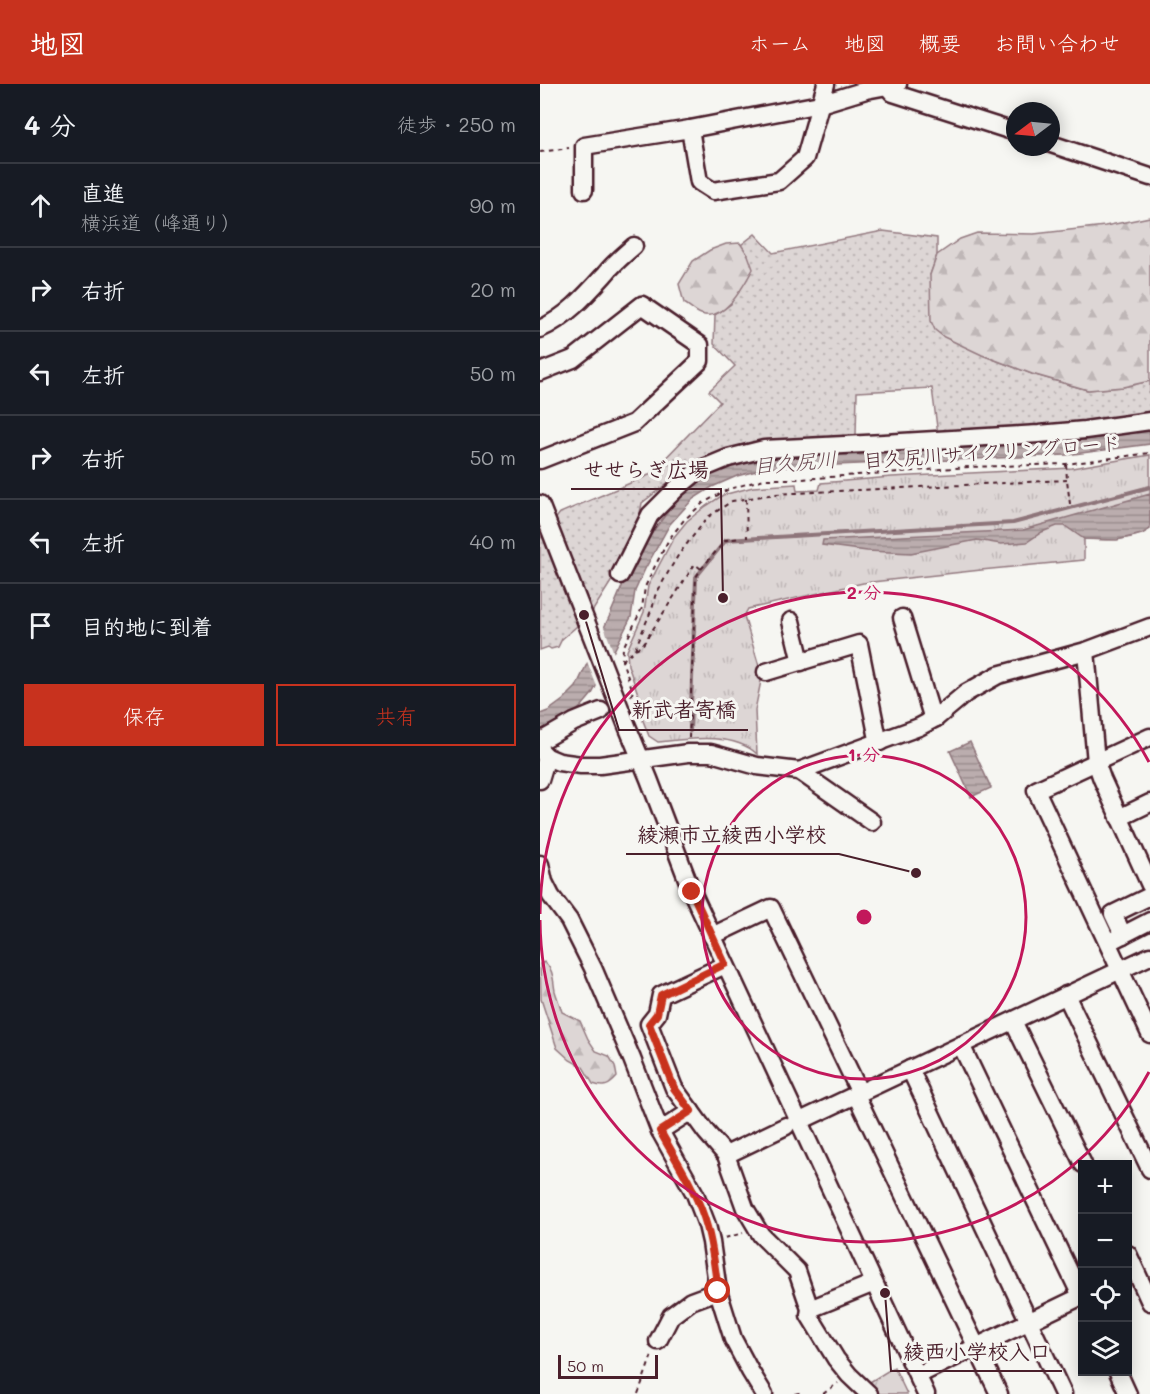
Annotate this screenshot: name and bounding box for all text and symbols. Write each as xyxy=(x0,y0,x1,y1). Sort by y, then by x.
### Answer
text: 地図 xyxy=(30,25,86,61)
text: ホーム xyxy=(749,29,811,56)
text: 地図 xyxy=(844,29,886,56)
text: 概要 xyxy=(919,29,961,56)
text: お問い合わせ xyxy=(994,29,1120,56)
north arrow xyxy=(1006,102,1060,156)
text: 4 分 xyxy=(24,108,76,142)
text: 徒歩 · 250 m xyxy=(397,111,516,137)
text: 直進 xyxy=(81,178,125,207)
icon: ahead xyxy=(24,189,57,222)
text: 90 m xyxy=(470,192,516,218)
text: 横浜道（峰通り） xyxy=(81,209,241,235)
icon: right xyxy=(24,273,57,306)
text: 右折 xyxy=(81,276,125,305)
text: 20 m xyxy=(470,276,516,302)
icon: left xyxy=(24,357,57,390)
text: 左折 xyxy=(81,360,125,389)
text: 50 m xyxy=(470,360,516,386)
street label: 目久尻川サイクリングロード xyxy=(862,429,1122,473)
icon: right xyxy=(24,441,57,474)
text: 右折 xyxy=(81,444,125,473)
text: 50 m xyxy=(470,444,516,470)
water label: 目久尻川 xyxy=(752,444,838,479)
callout: せせらぎ広場 xyxy=(571,450,721,489)
text: せせらぎ広場 xyxy=(583,455,709,482)
icon: left xyxy=(24,525,57,558)
text: 左折 xyxy=(81,528,125,557)
text: 40 m xyxy=(470,528,516,554)
text: 2 分 xyxy=(847,580,881,604)
icon: arrive xyxy=(24,609,57,642)
text: 目的地に到着 xyxy=(81,612,213,641)
button: 保存 xyxy=(24,684,264,746)
button: 共有 xyxy=(276,684,516,746)
callout: 新武者寄橋 xyxy=(619,691,748,730)
text: 新武者寄橋 xyxy=(632,695,737,722)
text: 1 分 xyxy=(848,742,880,766)
callout: 綾瀬市立綾西小学校 xyxy=(626,815,839,854)
text: 綾瀬市立綾西小学校 xyxy=(638,820,827,847)
route end xyxy=(678,878,704,904)
centre of rings xyxy=(854,907,874,927)
map controls xyxy=(1078,1160,1132,1376)
button: + xyxy=(1078,1160,1132,1214)
button: − xyxy=(1078,1214,1132,1268)
button: locate xyxy=(1078,1268,1132,1322)
route start xyxy=(704,1277,730,1303)
button: layers xyxy=(1078,1322,1132,1376)
callout: 綾西小学校入口 xyxy=(891,1332,1062,1371)
text: 綾西小学校入口 xyxy=(904,1337,1051,1364)
scale bar xyxy=(558,1352,658,1380)
text: 50 m xyxy=(567,1355,604,1376)

